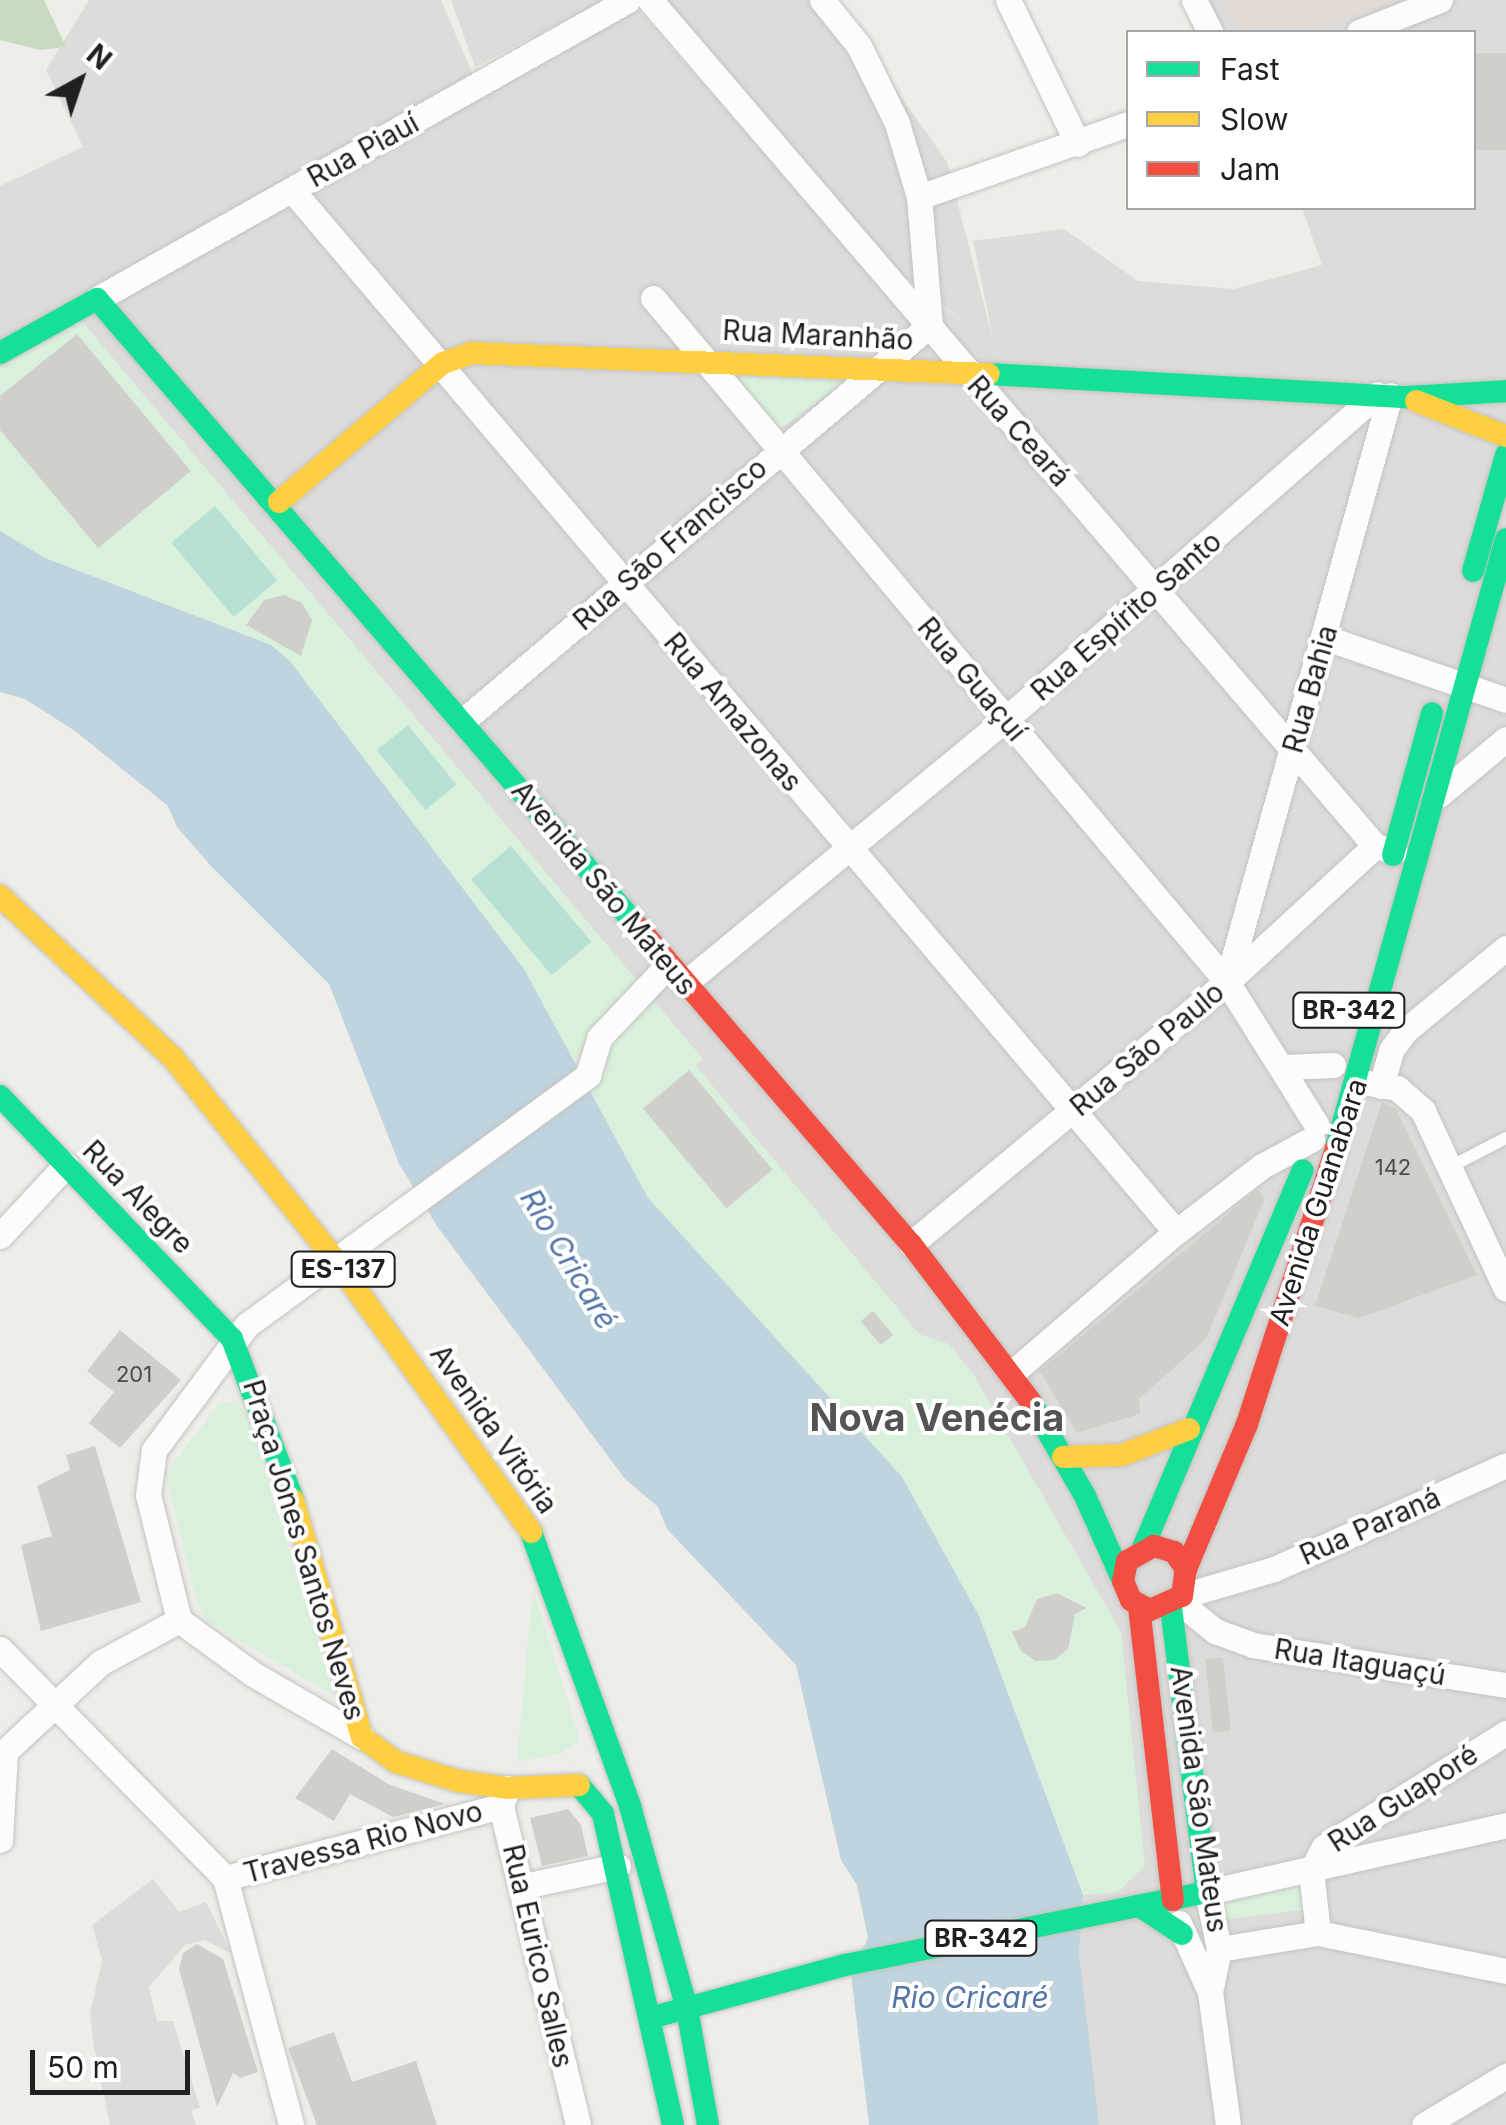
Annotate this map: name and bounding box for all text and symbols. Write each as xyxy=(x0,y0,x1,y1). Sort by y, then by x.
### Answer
north arrow xyxy=(30,30,130,130)
legend xyxy=(1126,30,1476,210)
text: N xyxy=(80,37,118,77)
text: Fast xyxy=(1220,51,1279,87)
text: Slow xyxy=(1220,101,1289,137)
street label: Rua Piauí xyxy=(302,106,424,194)
text: Jam xyxy=(1220,151,1280,187)
street label: Rua Maranhão xyxy=(722,313,914,357)
street label: Rua Ceará xyxy=(961,369,1077,493)
street label: Rua São Francisco xyxy=(566,451,774,637)
street label: Rua Espírito Santo xyxy=(1024,524,1228,708)
street label: Rua Guaçuí xyxy=(911,610,1033,748)
street label: Rua Bahia xyxy=(1276,621,1344,757)
street label: Rua Amazonas xyxy=(657,626,809,798)
street label: Avenida São Mateus xyxy=(505,774,703,1002)
street label: Rua São Paulo xyxy=(1063,975,1231,1123)
road number: BR-342 xyxy=(1292,990,1406,1030)
street label: Avenida Guanabara xyxy=(1262,1074,1374,1330)
street label: Rua Alegre xyxy=(76,1133,200,1261)
house number: 142 xyxy=(1375,1155,1411,1181)
water label: Rio Cricaré xyxy=(513,1182,625,1336)
road number: ES-137 xyxy=(290,1249,396,1289)
street label: Avenida Vitória xyxy=(423,1338,565,1520)
house number: 201 xyxy=(116,1362,152,1388)
street label: Praça Jones Santos Neves xyxy=(236,1376,372,1724)
district label: Nova Venécia xyxy=(810,1395,1064,1441)
street label: Rua Paraná xyxy=(1295,1480,1445,1572)
street label: Rua Itaguaçú xyxy=(1272,1632,1448,1692)
street label: Avenida São Mateus xyxy=(1164,1664,1234,1934)
street label: Rua Guaporé xyxy=(1322,1737,1484,1859)
street label: Travessa Rio Novo xyxy=(240,1794,486,1890)
street label: Rua Eurico Salles xyxy=(496,1841,580,2071)
road number: BR-342 xyxy=(924,1918,1038,1958)
water label: Rio Cricaré xyxy=(891,1979,1049,2015)
scale bar xyxy=(35,2030,195,2092)
text: 50 m xyxy=(47,2049,119,2085)

